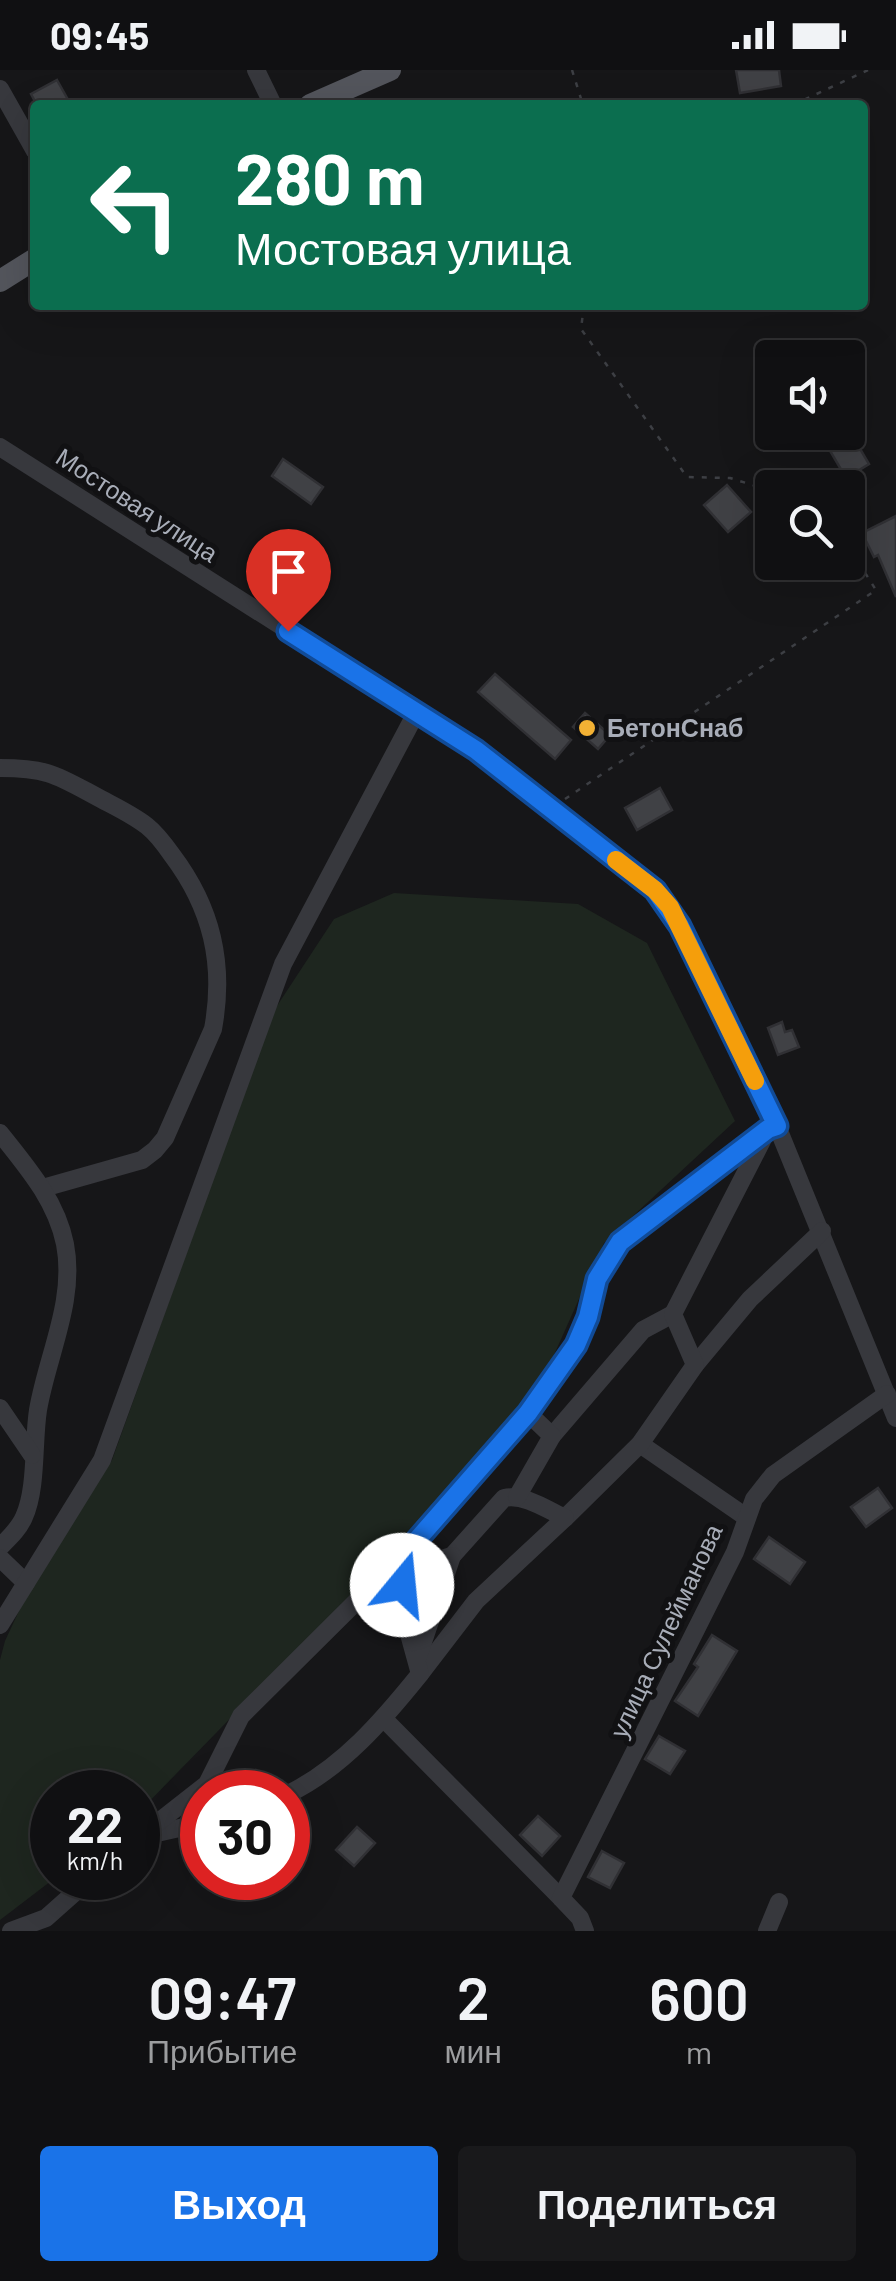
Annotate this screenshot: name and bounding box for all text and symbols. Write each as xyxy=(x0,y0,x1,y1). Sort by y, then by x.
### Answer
text: 09:45 xyxy=(50,12,149,58)
text: 280 m xyxy=(235,135,424,219)
icon: left xyxy=(70,140,200,270)
text: Мостовая улица xyxy=(235,220,571,274)
map controls xyxy=(755,340,865,580)
button: sound xyxy=(755,340,865,450)
street label: Мостовая улица xyxy=(51,441,224,568)
button: search xyxy=(755,470,865,580)
pin xyxy=(246,529,331,632)
icon: arrive xyxy=(261,544,316,599)
place label: БетонСнаб xyxy=(607,712,743,742)
marker: БетонСнаб xyxy=(576,717,598,739)
street label: улица Сулейманова xyxy=(602,1519,728,1742)
position arrow xyxy=(350,1533,454,1637)
speed limit sign: 30 xyxy=(180,1770,310,1900)
text: 22 xyxy=(67,1793,123,1853)
text: km/h xyxy=(67,1845,123,1875)
text: 09:47 xyxy=(148,1960,296,2032)
text: 2 xyxy=(457,1960,490,2032)
text: 600 xyxy=(649,1961,749,2033)
text: Прибытие xyxy=(147,2031,297,2069)
text: мин xyxy=(444,2031,502,2069)
text: m xyxy=(686,2032,712,2070)
button: Выход xyxy=(40,2146,438,2261)
button: Поделиться xyxy=(458,2146,856,2261)

